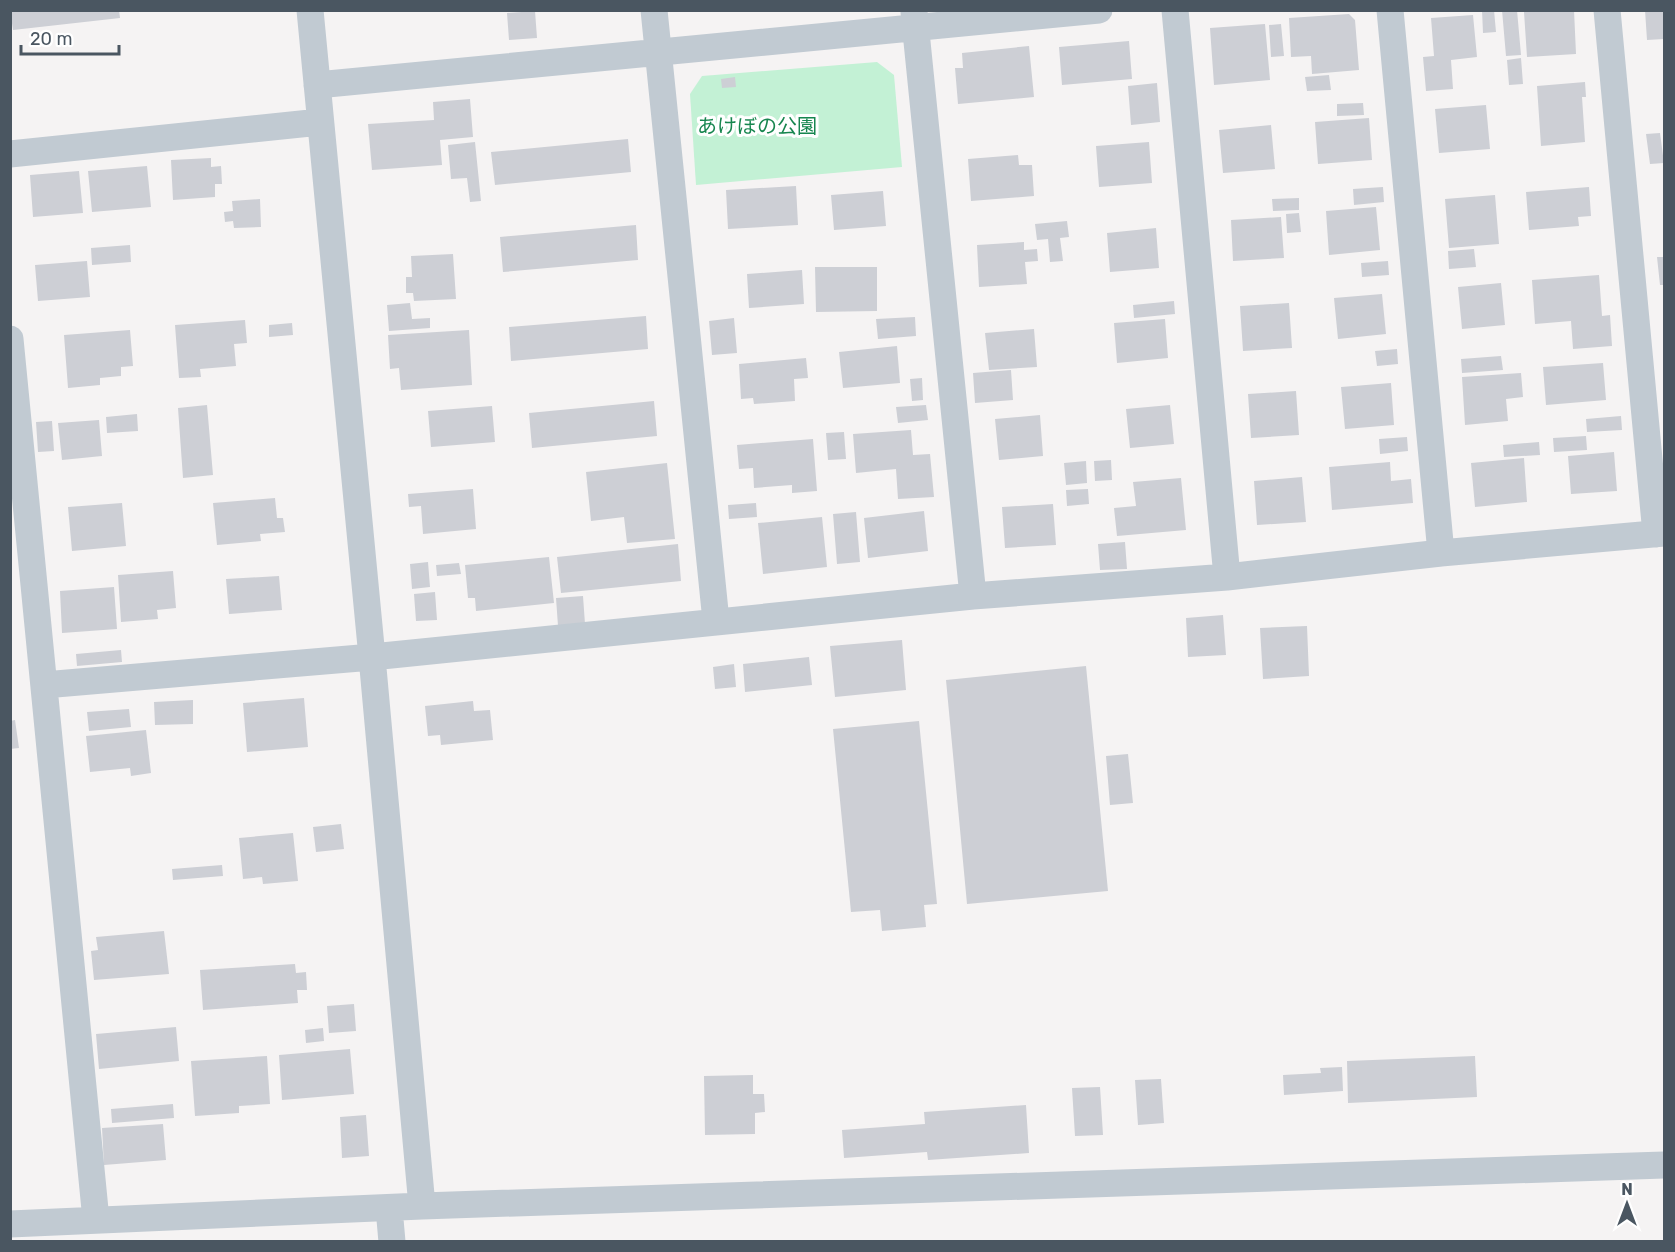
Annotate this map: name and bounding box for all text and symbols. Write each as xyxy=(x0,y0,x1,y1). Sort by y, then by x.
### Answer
scale bar xyxy=(21,18,118,56)
text: 20 m xyxy=(30,28,72,50)
park label: あけぼの公園 xyxy=(697,114,817,138)
north arrow xyxy=(1597,1174,1657,1234)
text: N xyxy=(1621,1180,1633,1199)

